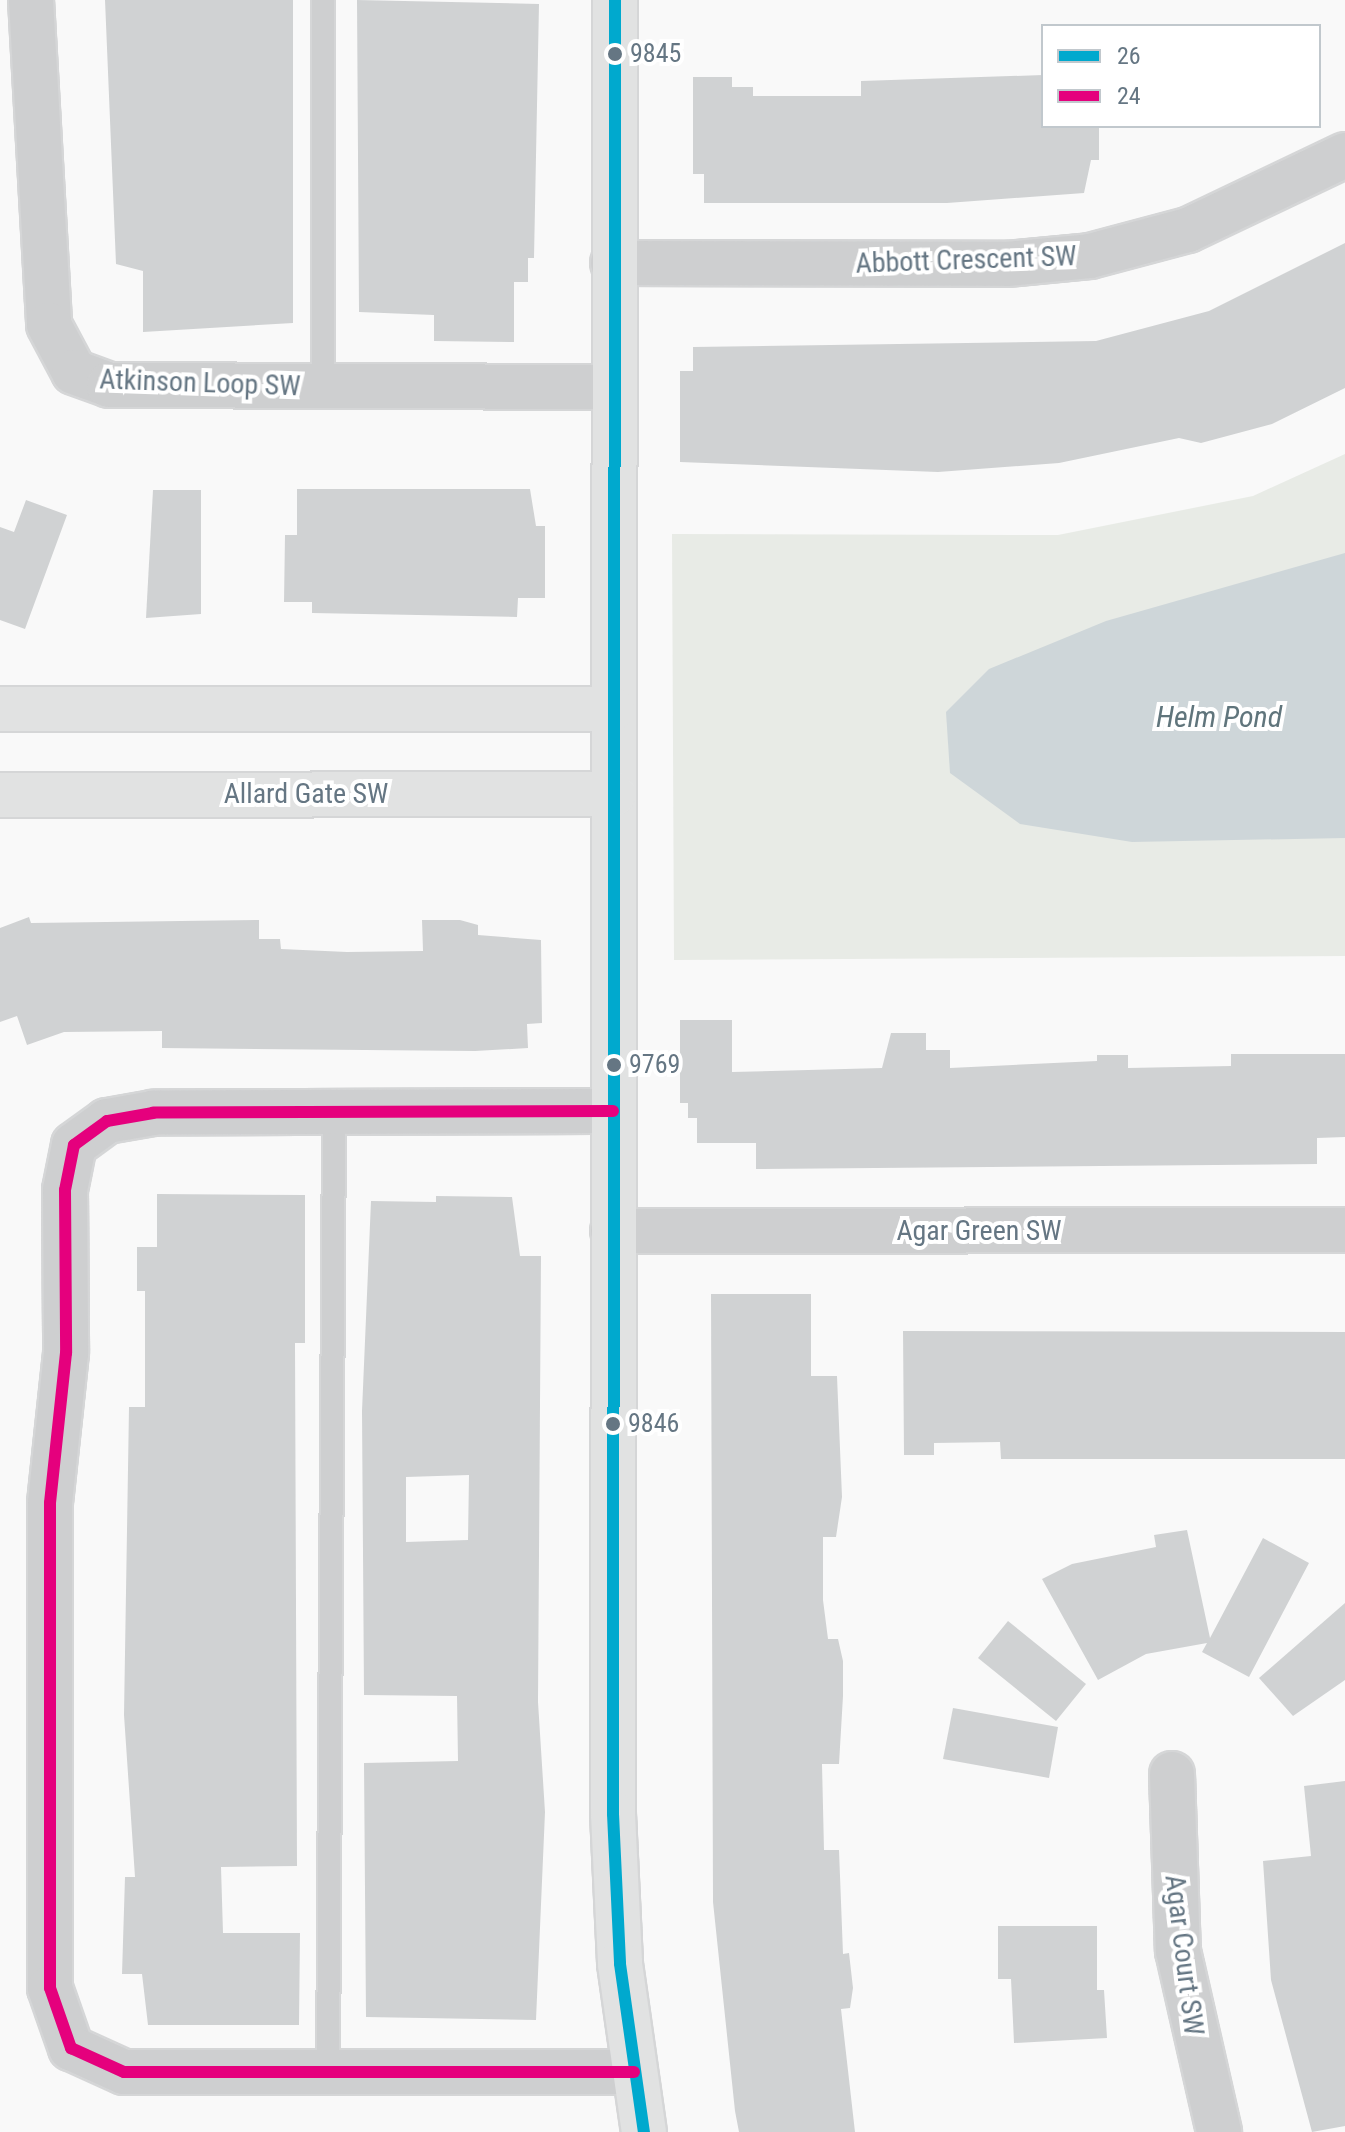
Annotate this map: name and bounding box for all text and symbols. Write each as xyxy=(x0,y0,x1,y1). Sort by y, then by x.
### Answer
legend xyxy=(1041,24,1321,128)
place label: 9845 xyxy=(630,38,681,70)
text: 26 xyxy=(1117,42,1141,70)
marker: 9845 xyxy=(607,46,623,62)
text: 24 xyxy=(1117,82,1141,110)
street label: Abbott Crescent SW xyxy=(855,239,1077,281)
street label: Atkinson Loop SW xyxy=(99,363,301,403)
water label: Helm Pond xyxy=(1156,699,1282,735)
street label: Allard Gate SW xyxy=(224,777,388,811)
place label: 9769 xyxy=(629,1049,680,1081)
marker: 9769 xyxy=(606,1057,622,1073)
street label: Agar Green SW xyxy=(896,1214,1062,1248)
place label: 9846 xyxy=(628,1408,679,1440)
marker: 9846 xyxy=(605,1416,621,1432)
street label: Agar Court SW xyxy=(1157,1873,1211,2037)

